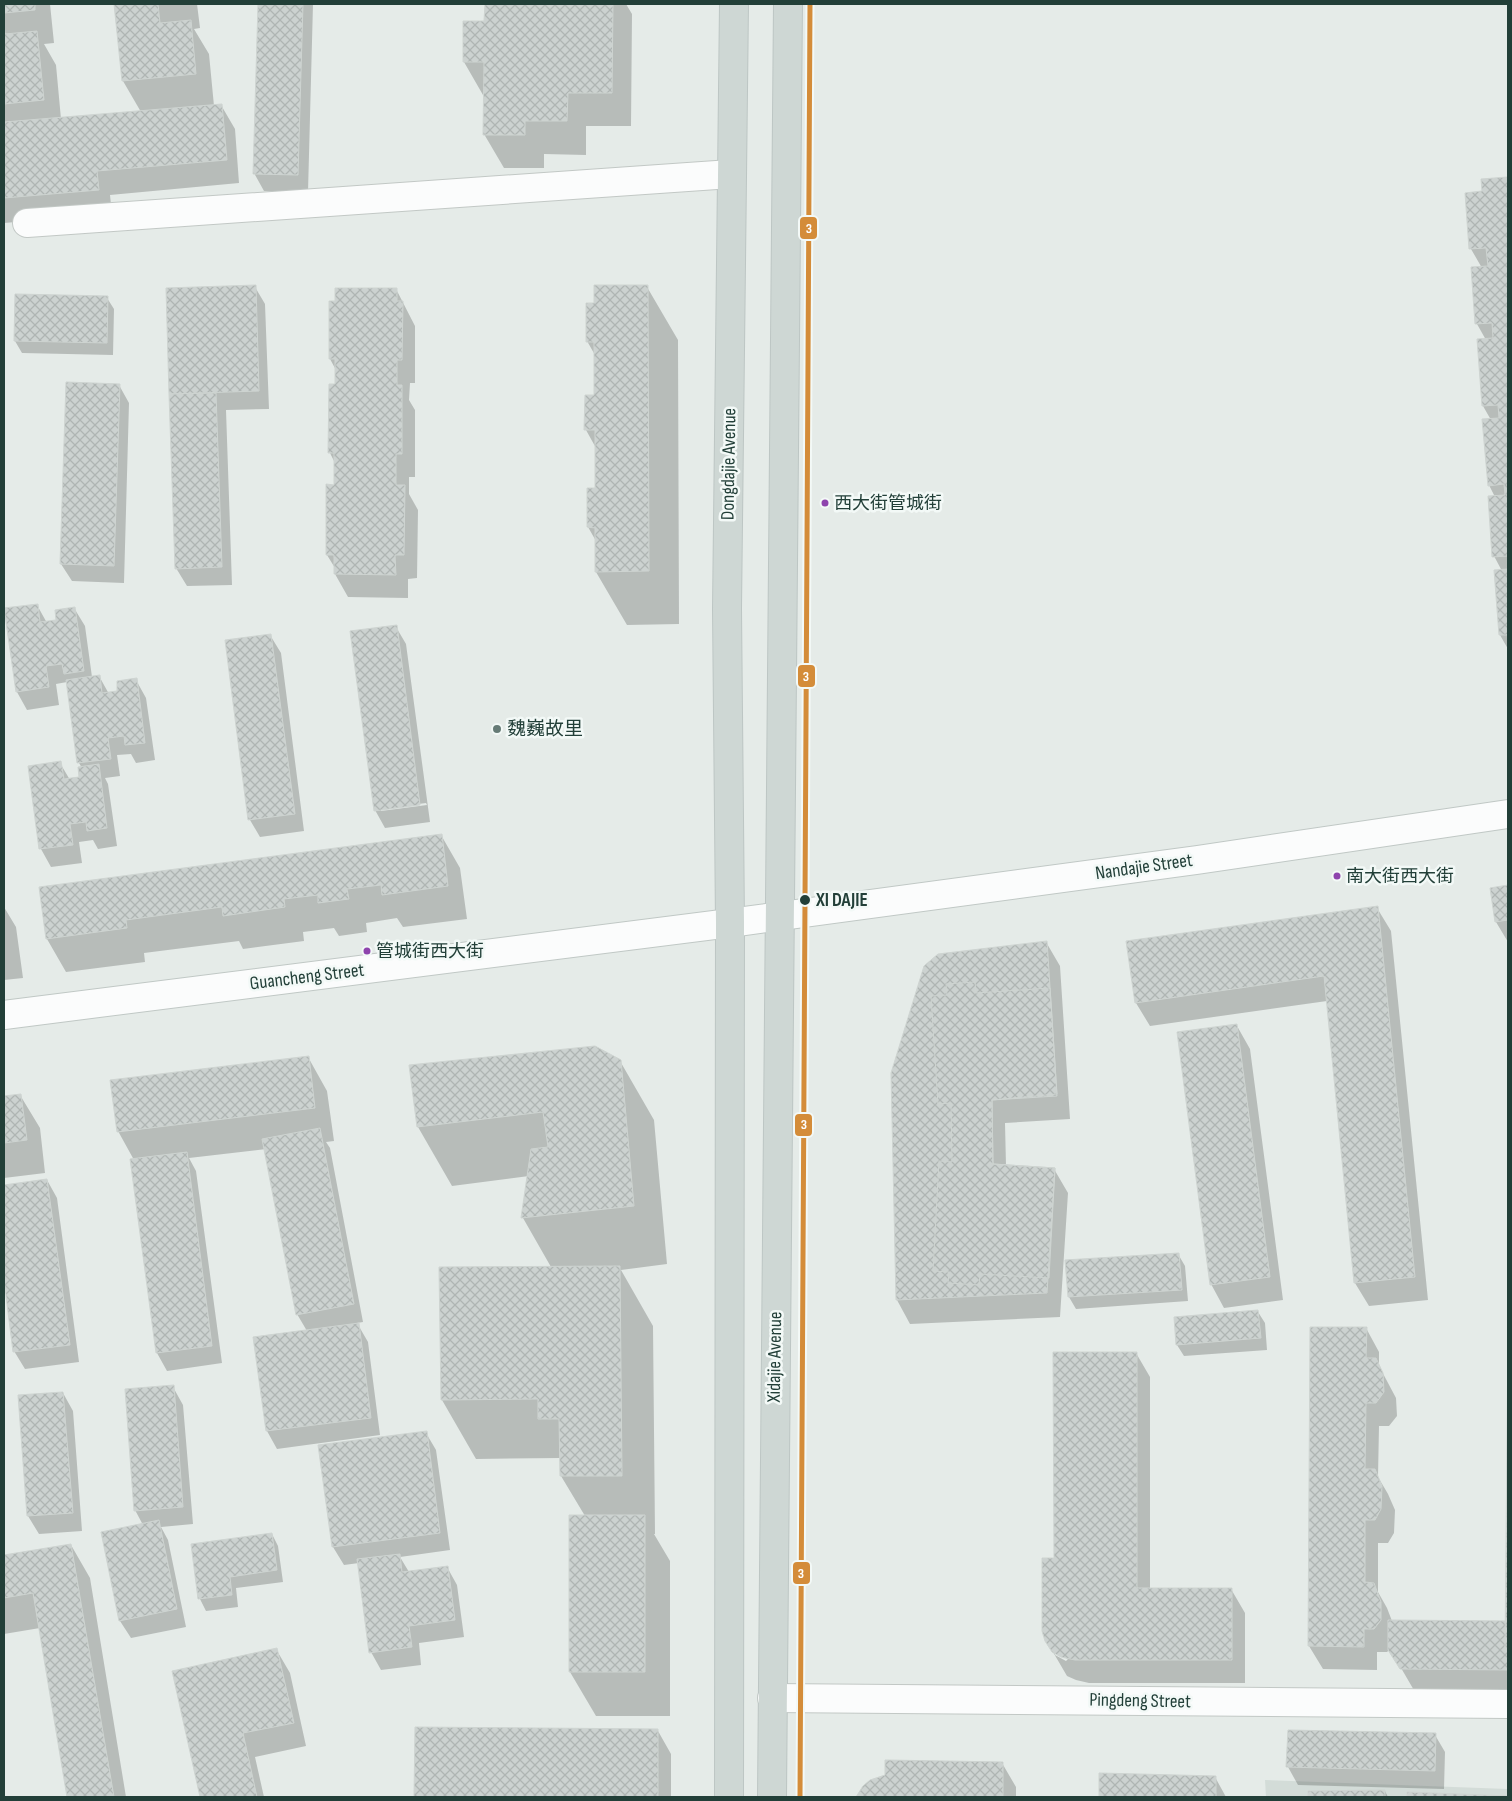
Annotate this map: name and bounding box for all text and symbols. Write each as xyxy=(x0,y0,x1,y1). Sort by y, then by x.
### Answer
line badge: 3 xyxy=(799,216,818,240)
text: 3 xyxy=(806,220,812,237)
street label: Dongdajie Avenue xyxy=(717,408,741,520)
place label: 西大街管城街 xyxy=(834,493,942,514)
marker: 西大街管城街 xyxy=(820,498,830,508)
line badge: 3 xyxy=(797,664,816,688)
text: 3 xyxy=(803,668,809,685)
place label: 魏巍故里 xyxy=(507,718,583,741)
marker: 魏巍故里 xyxy=(491,723,503,735)
street label: Nandajie Street xyxy=(1094,849,1194,885)
place label: 南大街西大街 xyxy=(1346,866,1454,887)
marker: 南大街西大街 xyxy=(1332,871,1342,881)
place label: XI DAJIE xyxy=(815,889,868,912)
marker: XI DAJIE xyxy=(798,893,812,907)
place label: 管城街西大街 xyxy=(376,941,484,962)
marker: 管城街西大街 xyxy=(362,946,372,956)
street label: Guancheng Street xyxy=(248,959,366,995)
line badge: 3 xyxy=(794,1113,813,1137)
text: 3 xyxy=(801,1116,807,1133)
street label: Xidajie Avenue xyxy=(763,1311,787,1404)
line badge: 3 xyxy=(792,1561,811,1585)
text: 3 xyxy=(798,1565,804,1582)
street label: Pingdeng Street xyxy=(1089,1689,1191,1713)

